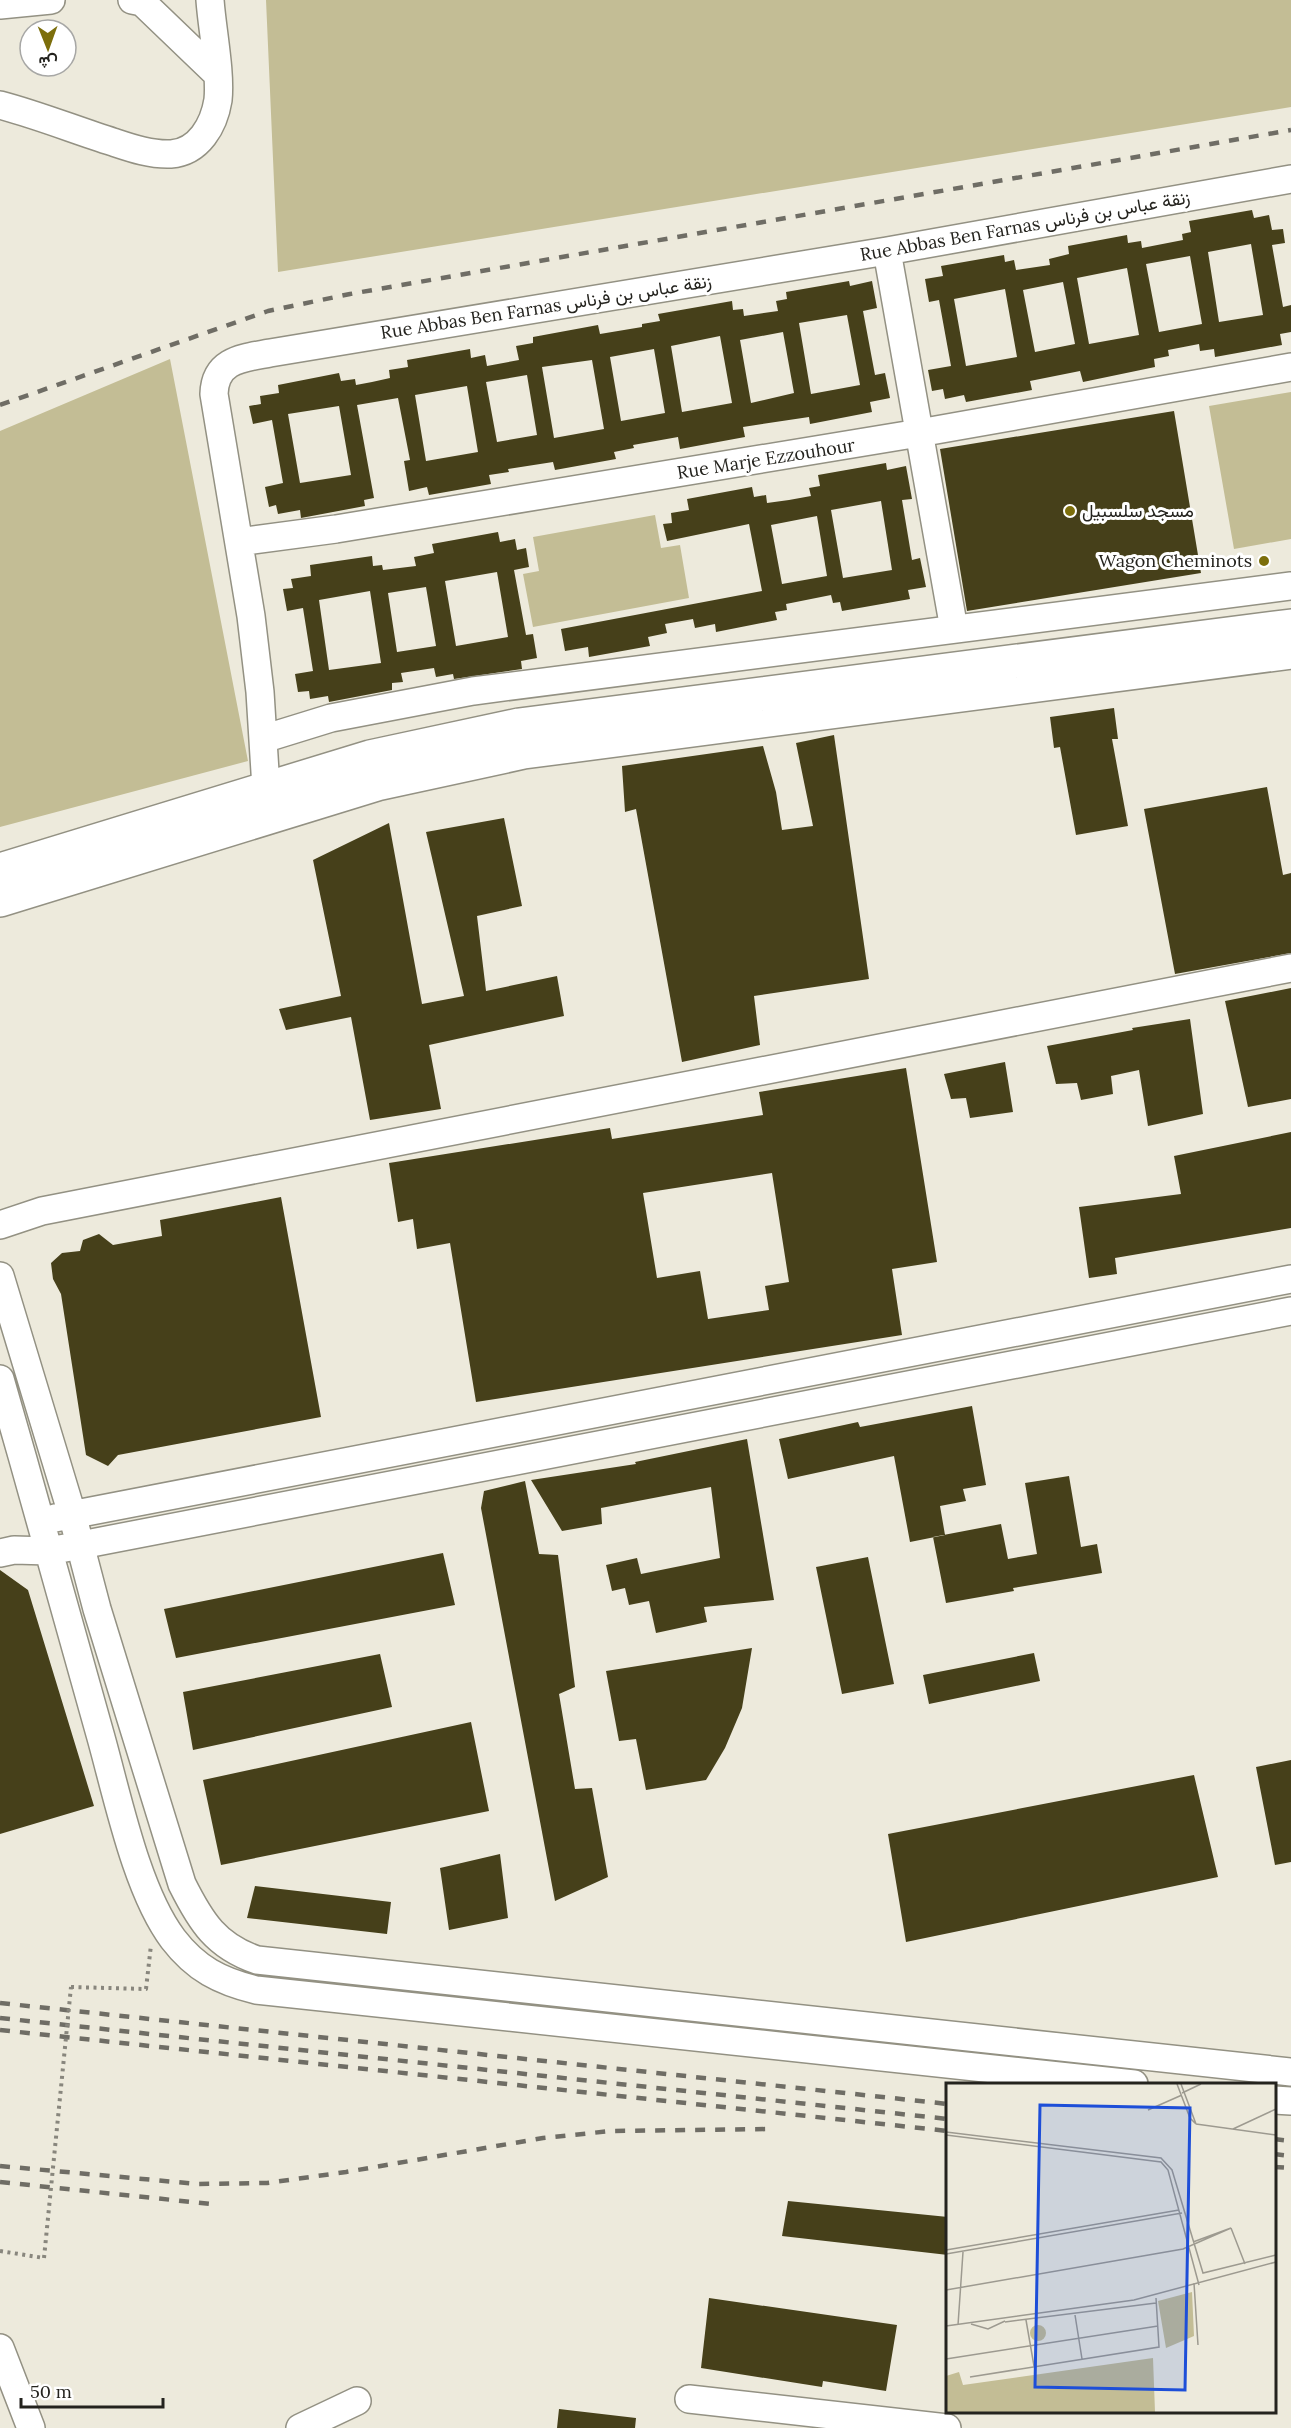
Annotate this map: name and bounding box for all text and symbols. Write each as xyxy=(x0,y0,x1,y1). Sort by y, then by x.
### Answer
north arrow xyxy=(18,18,78,78)
text: ش xyxy=(38,53,58,73)
street label: Rue Abbas Ben Farnas زنقة عباس بن فرناس xyxy=(858,185,1192,266)
street label: Rue Abbas Ben Farnas زنقة عباس بن فرناس xyxy=(379,269,713,344)
street label: Rue Marje Ezzouhour xyxy=(675,433,857,484)
place label: مسجد سلسبيل xyxy=(1082,499,1194,522)
marker: مسجد سلسبيل xyxy=(1063,504,1077,518)
place label: Wagon Cheminots xyxy=(1098,549,1252,572)
marker: Wagon Cheminots xyxy=(1257,554,1271,568)
inset map xyxy=(946,2083,1276,2413)
scale bar xyxy=(21,2371,164,2409)
text: 50 m xyxy=(30,2380,72,2403)

